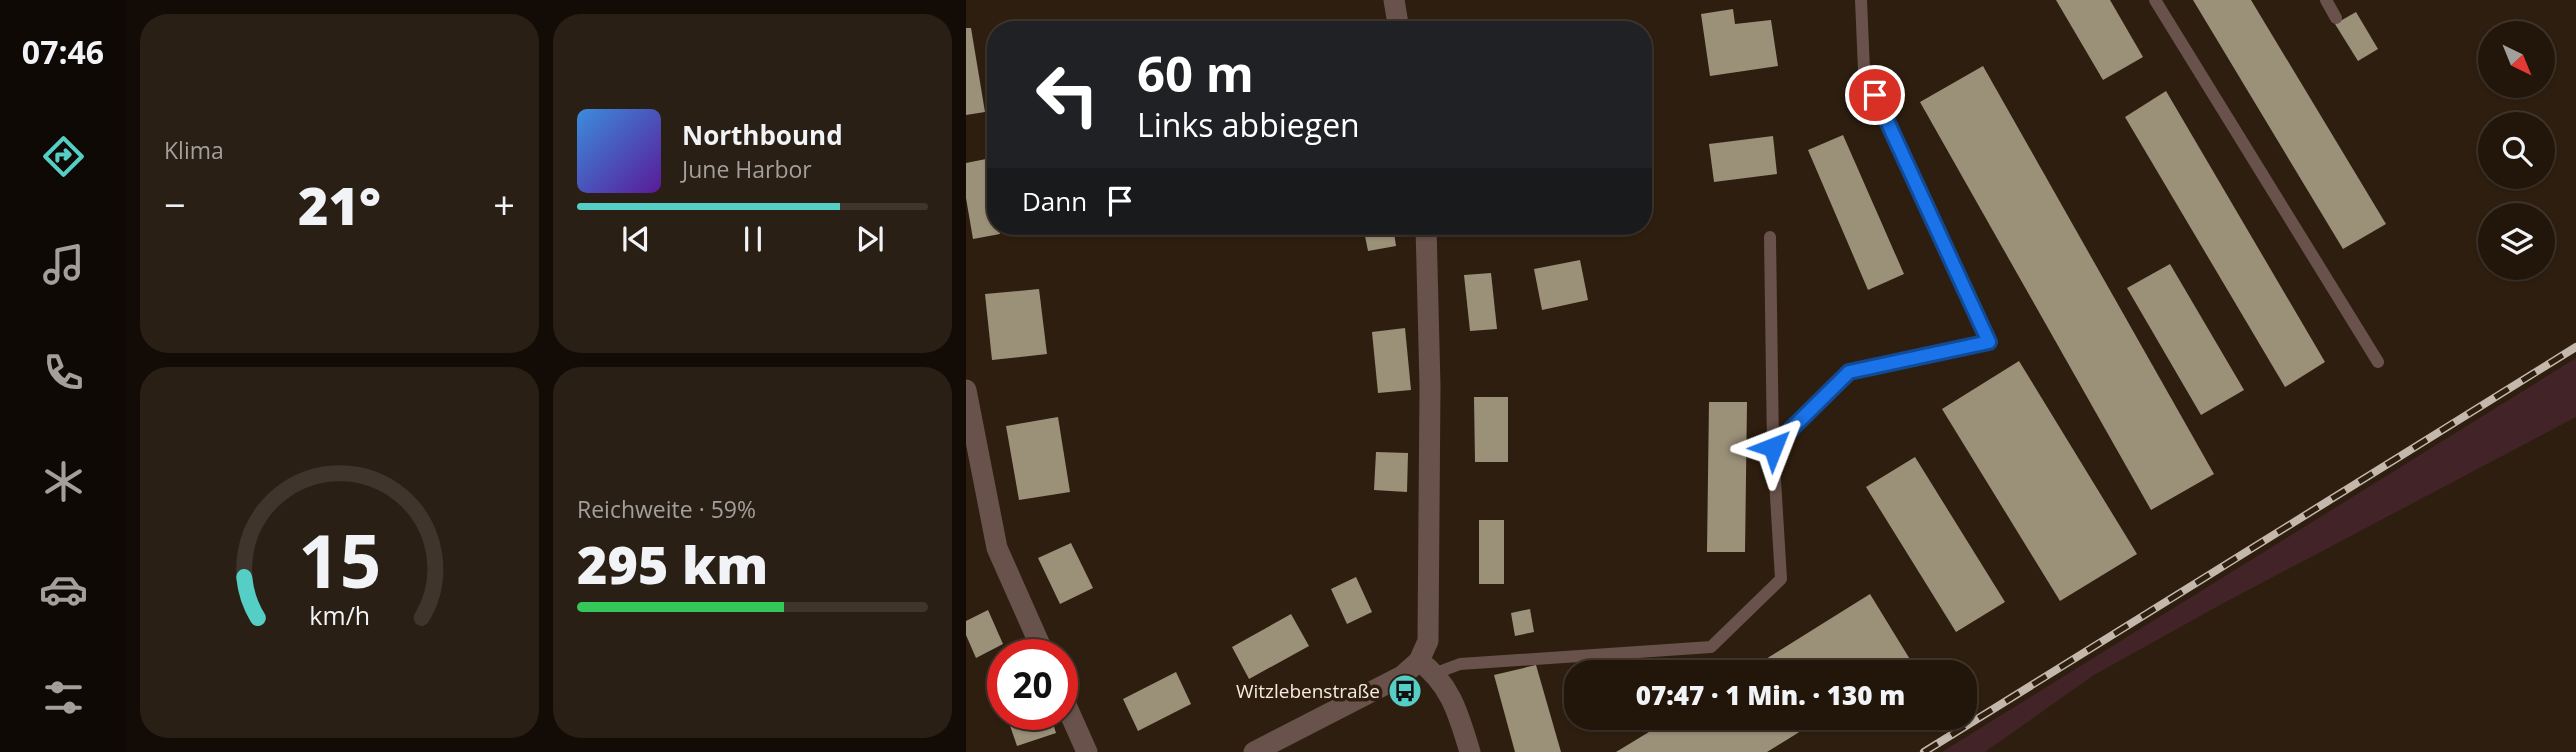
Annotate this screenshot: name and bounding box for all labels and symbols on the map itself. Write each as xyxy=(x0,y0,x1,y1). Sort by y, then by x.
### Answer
north arrow xyxy=(2478,21,2555,98)
pin xyxy=(1845,65,1905,125)
position arrow xyxy=(1736,410,1810,484)
speed limit sign: 20 xyxy=(987,639,1078,730)
bus stop icon: Witzlebenstraße xyxy=(1386,672,1424,710)
place label: Witzlebenstraße xyxy=(1236,678,1380,704)

